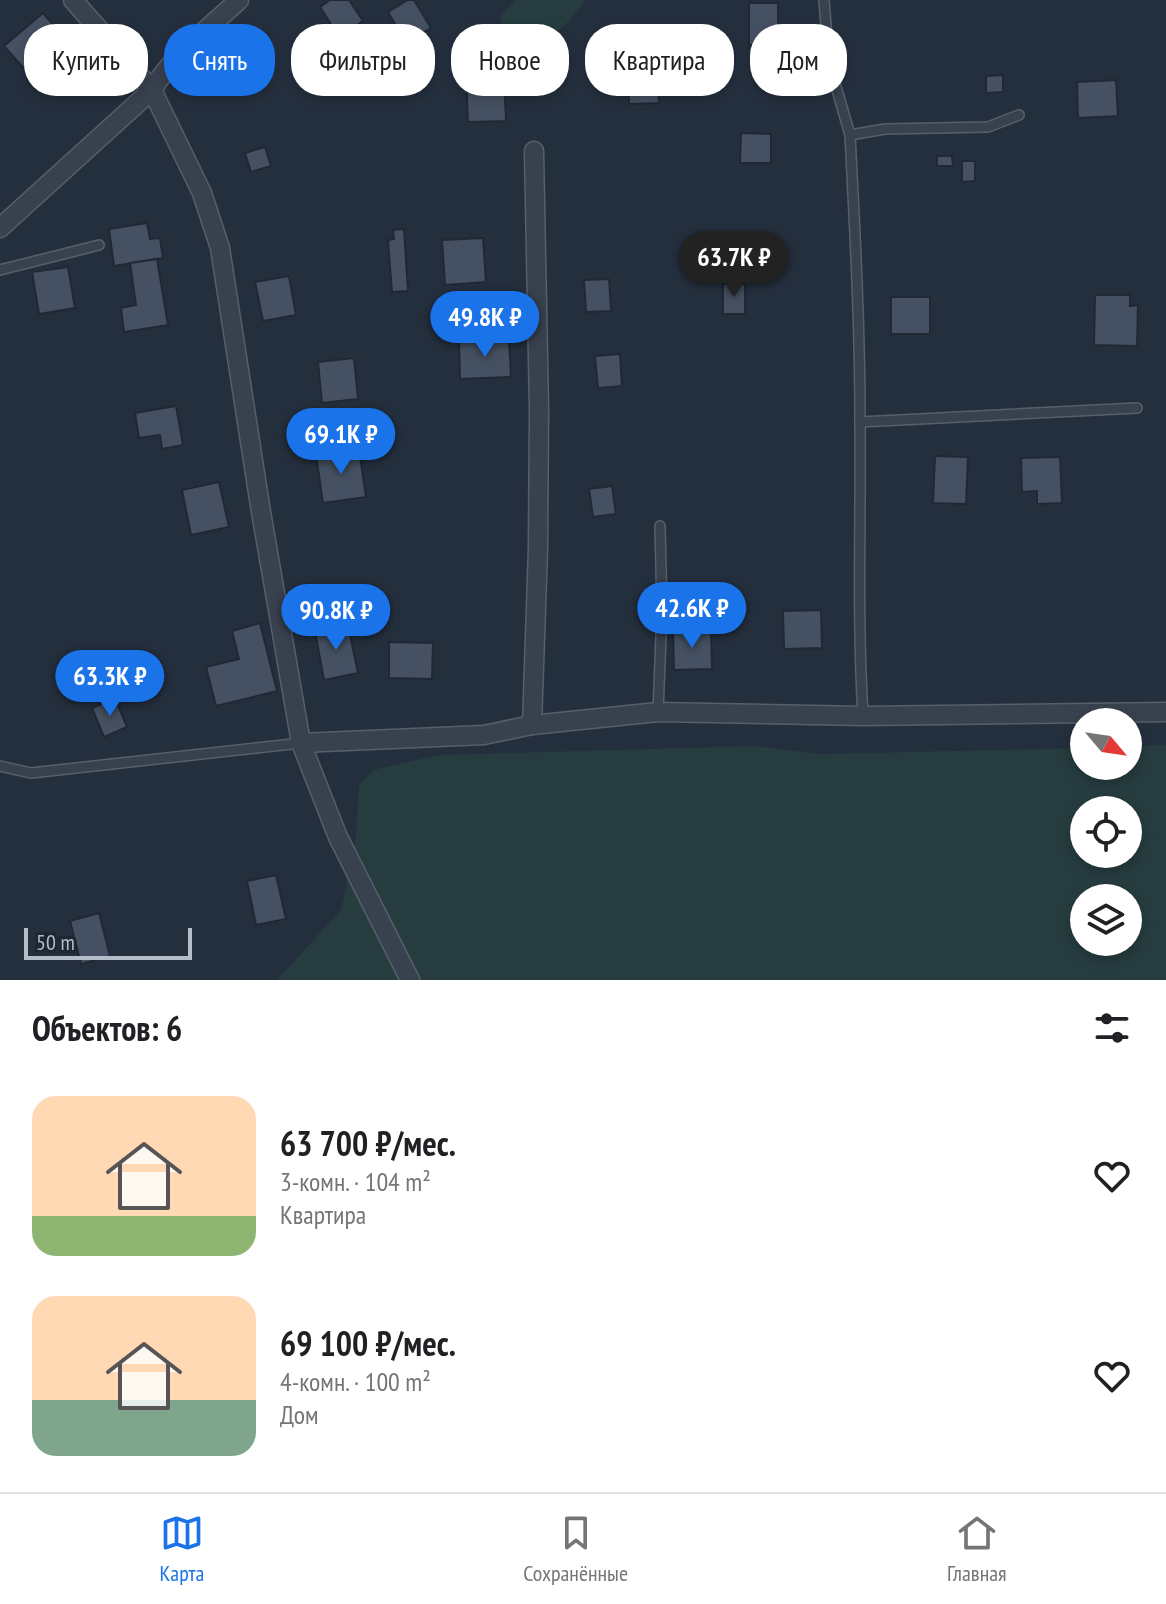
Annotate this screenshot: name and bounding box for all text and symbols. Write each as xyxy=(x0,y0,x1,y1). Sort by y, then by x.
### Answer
chip: Купить xyxy=(24,24,148,96)
chip: Снять xyxy=(164,24,275,96)
chip: Фильтры xyxy=(291,24,435,96)
chip: Новое xyxy=(451,24,569,96)
chip: Квартира xyxy=(585,24,734,96)
chip: Дом xyxy=(750,24,847,96)
pin: 63.7K ₽ xyxy=(660,231,808,299)
text: 63.7K ₽ xyxy=(697,240,771,273)
pin: 49.8K ₽ xyxy=(411,291,559,359)
text: 49.8K ₽ xyxy=(448,300,522,333)
pin: 69.1K ₽ xyxy=(267,408,415,476)
text: 69.1K ₽ xyxy=(304,417,378,450)
pin: 42.6K ₽ xyxy=(618,582,766,650)
pin: 90.8K ₽ xyxy=(262,584,410,652)
text: 42.6K ₽ xyxy=(655,591,729,624)
text: 90.8K ₽ xyxy=(299,593,373,626)
pin: 63.3K ₽ xyxy=(36,650,184,718)
text: 63.3K ₽ xyxy=(73,659,147,692)
north arrow xyxy=(1070,708,1142,780)
map controls xyxy=(1070,708,1142,956)
button: locate xyxy=(1070,796,1142,868)
button: layers xyxy=(1070,884,1142,956)
scale bar xyxy=(24,924,192,960)
text: 50 m xyxy=(36,928,75,956)
text: Объектов: 6 xyxy=(32,1006,182,1050)
icon: filters xyxy=(1090,1006,1134,1050)
text: 63 700 ₽/мес. xyxy=(280,1121,456,1165)
icon: home xyxy=(96,1128,192,1224)
icon: heart xyxy=(1090,1154,1134,1198)
text: 3-комн. · 104 m² xyxy=(280,1165,431,1198)
text: Квартира xyxy=(280,1198,366,1231)
text: 69 100 ₽/мес. xyxy=(280,1321,456,1365)
icon: home xyxy=(96,1328,192,1424)
icon: heart xyxy=(1090,1354,1134,1398)
text: 4-комн. · 100 m² xyxy=(280,1365,431,1398)
text: Дом xyxy=(280,1398,318,1431)
tab: Карта xyxy=(160,1511,204,1587)
tab: Сохранённые xyxy=(523,1511,628,1587)
tab: Главная xyxy=(947,1511,1007,1587)

